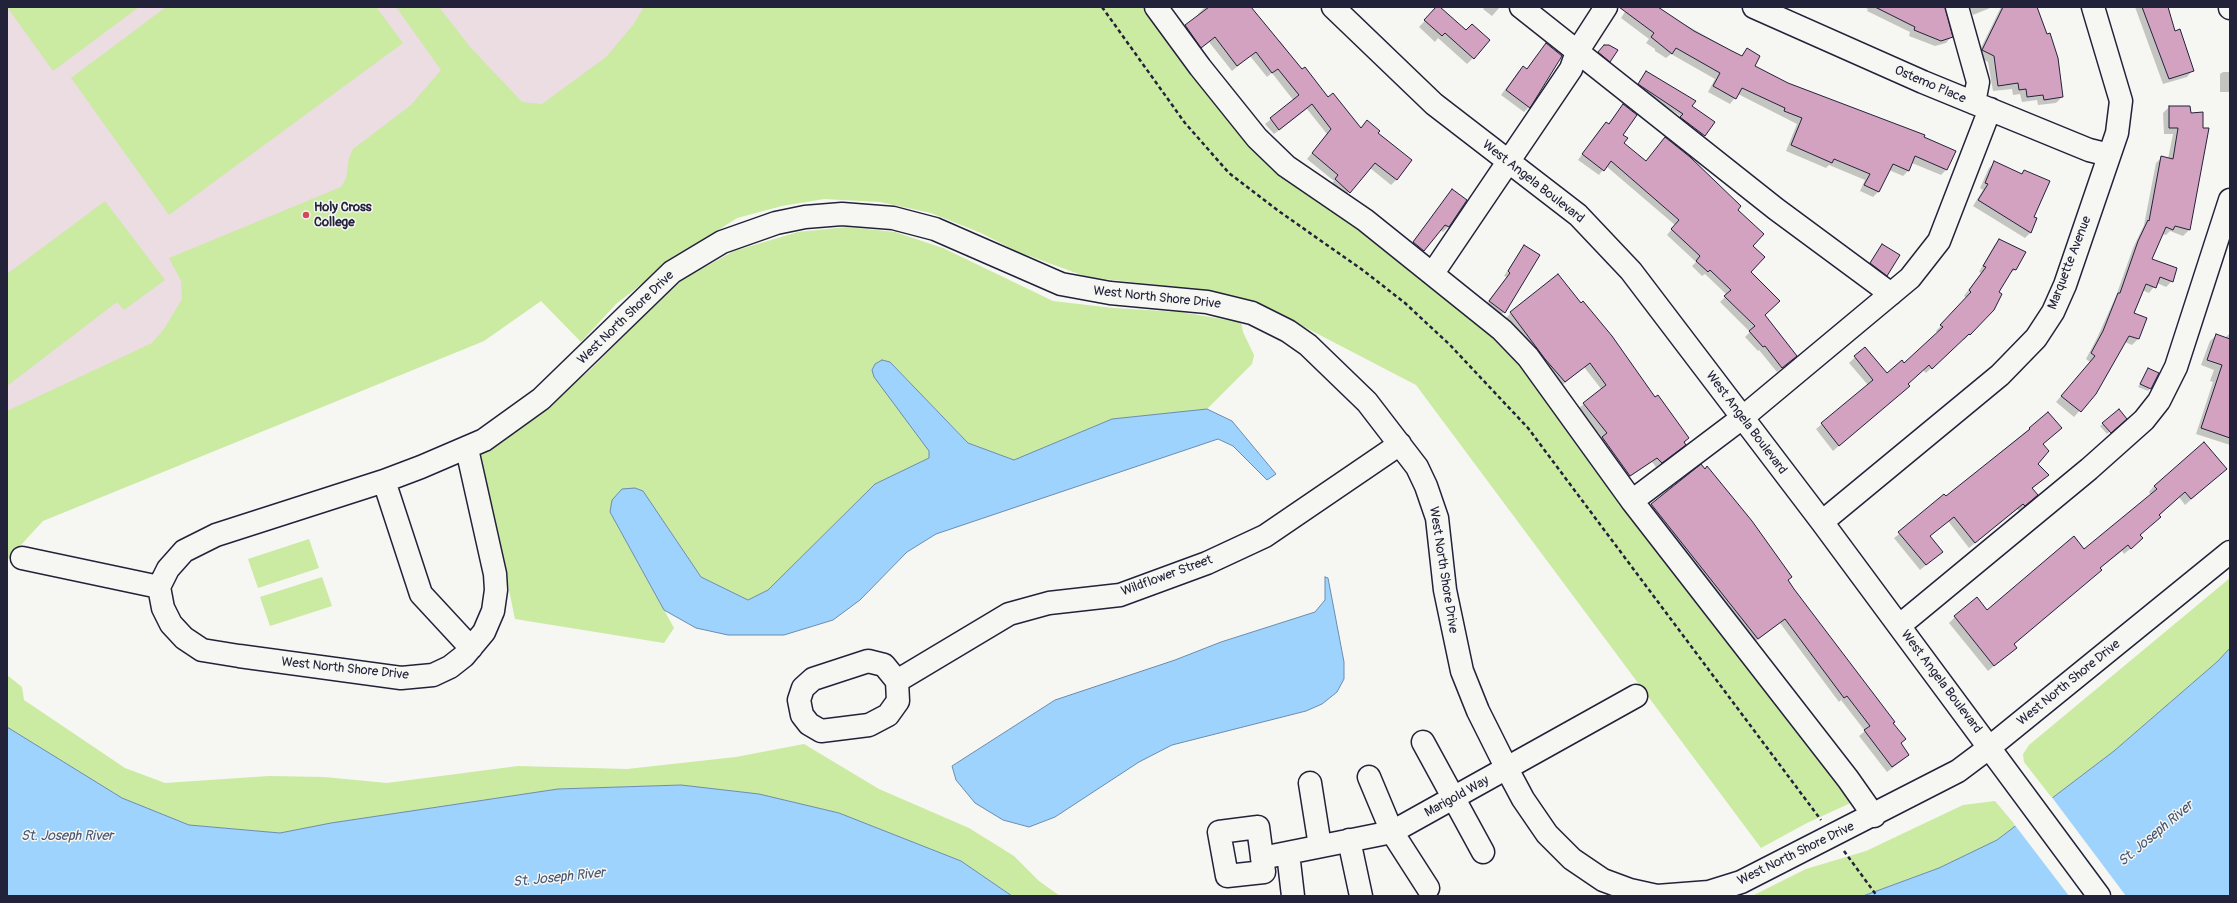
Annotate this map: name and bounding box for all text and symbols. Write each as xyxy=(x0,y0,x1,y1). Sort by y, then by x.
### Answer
street label: Ostemo Place xyxy=(1892,63,1968,107)
street label: West Angela Boulevard xyxy=(1479,137,1587,227)
place label: Holy Cross College xyxy=(314,200,372,231)
marker: Holy Cross College xyxy=(301,210,311,220)
street label: Marquette Avenue xyxy=(2045,214,2095,312)
street label: West North Shore Drive xyxy=(575,268,677,368)
street label: West North Shore Drive xyxy=(1093,284,1221,312)
street label: West Angela Boulevard xyxy=(1702,368,1790,478)
street label: West North Shore Drive xyxy=(1425,506,1461,634)
street label: Wildflower Street xyxy=(1119,552,1215,600)
street label: West Angela Boulevard xyxy=(1897,627,1985,737)
street label: West North Shore Drive xyxy=(2014,637,2124,729)
street label: West North Shore Drive xyxy=(281,655,409,683)
street label: Marigold Way xyxy=(1422,773,1492,821)
water label: St. Joseph River xyxy=(2115,798,2197,870)
street label: West North Shore Drive xyxy=(1735,819,1857,889)
water label: St. Joseph River xyxy=(21,828,113,844)
water label: St. Joseph River xyxy=(512,865,606,891)

